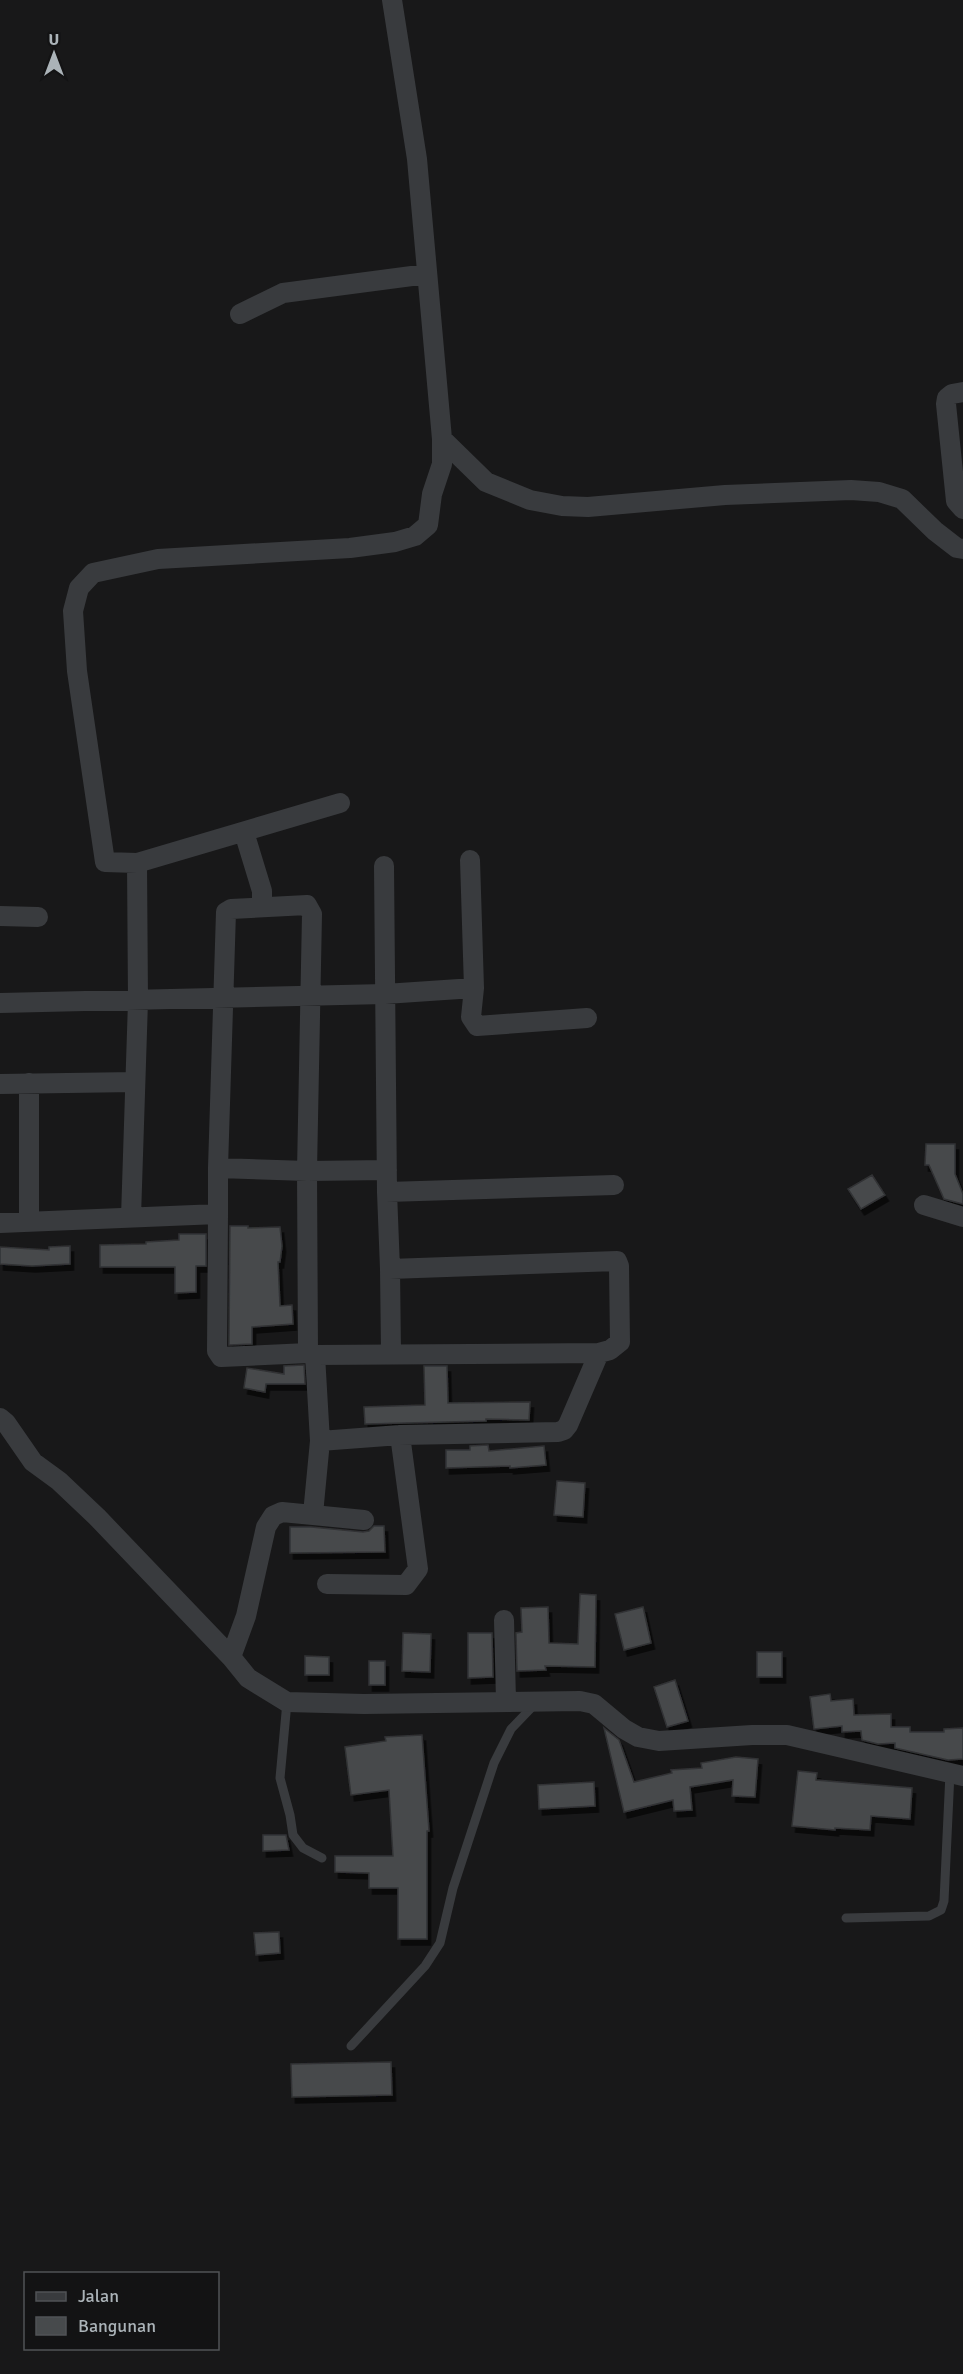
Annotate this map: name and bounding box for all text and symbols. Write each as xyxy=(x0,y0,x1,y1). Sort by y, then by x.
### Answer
north arrow xyxy=(24,24,84,84)
text: U xyxy=(49,30,59,50)
legend xyxy=(24,2272,219,2350)
text: Jalan xyxy=(78,2285,119,2307)
text: Bangunan xyxy=(78,2315,156,2337)

